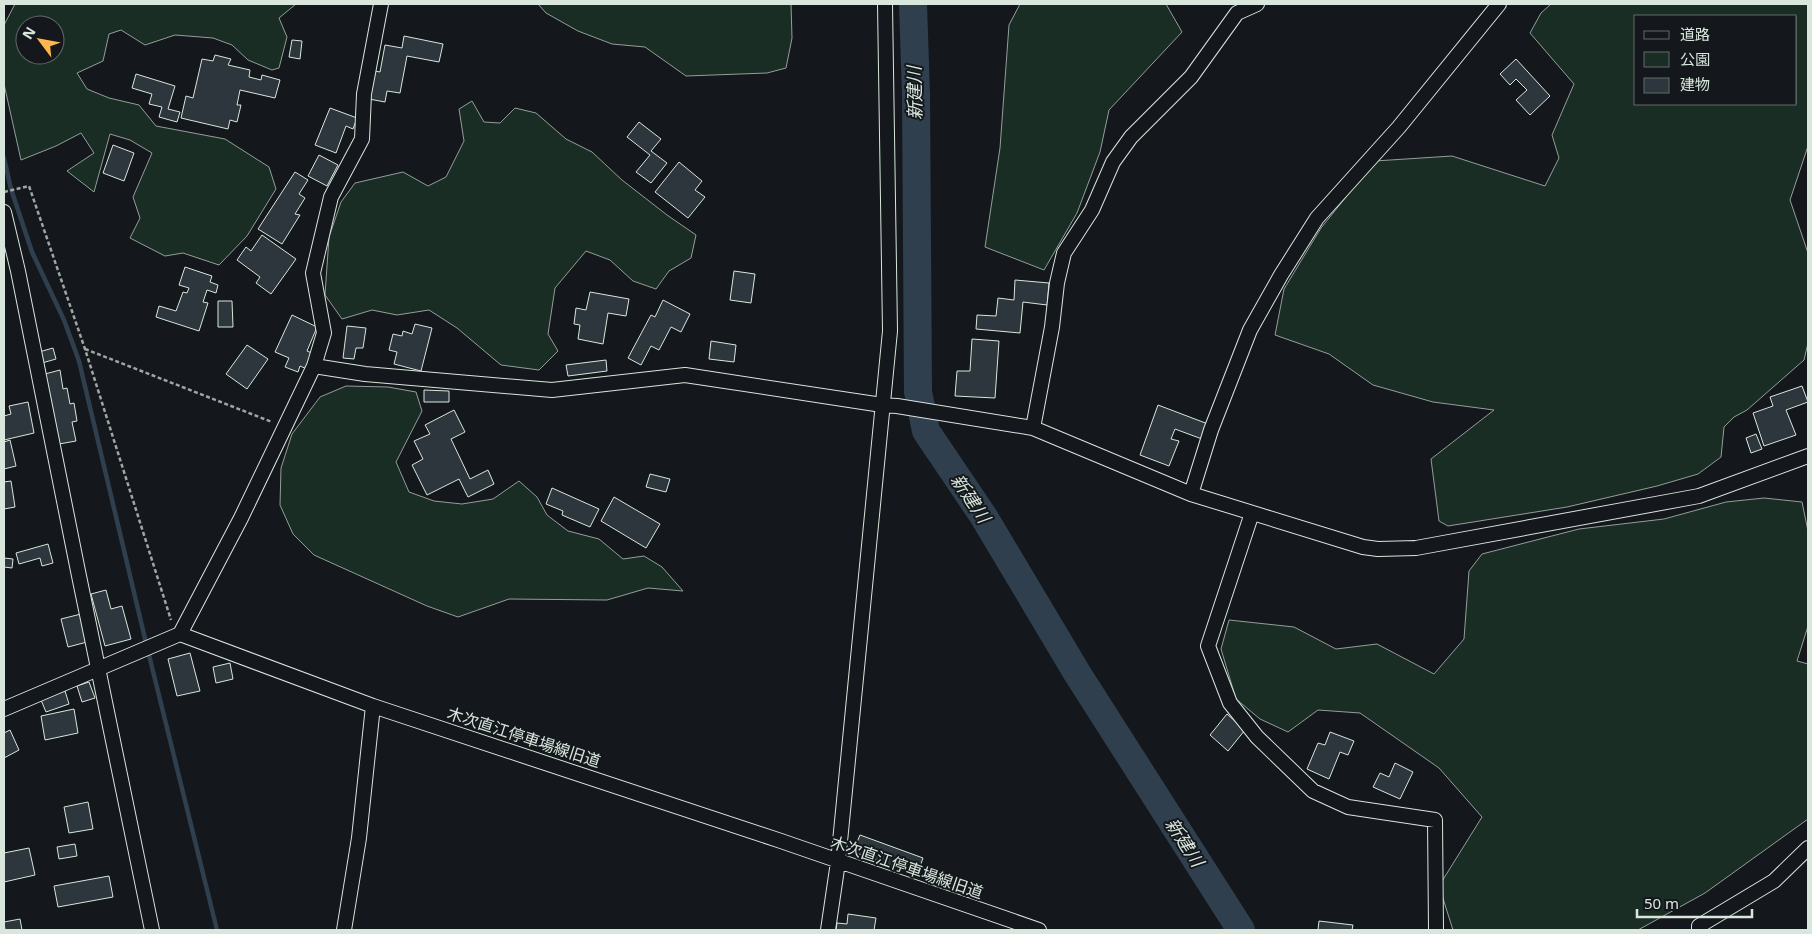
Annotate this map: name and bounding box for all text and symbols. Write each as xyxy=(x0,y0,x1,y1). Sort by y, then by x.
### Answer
north arrow xyxy=(15,15,65,65)
legend xyxy=(1634,15,1797,105)
text: N xyxy=(17,23,40,43)
text: 道路 xyxy=(1680,24,1710,44)
text: 公園 xyxy=(1680,49,1710,69)
water label: 新建川 xyxy=(901,64,926,120)
text: 建物 xyxy=(1680,74,1710,94)
water label: 新建川 xyxy=(946,469,997,529)
street label: 木次直江停車場線旧道 xyxy=(445,702,603,772)
water label: 新建川 xyxy=(1160,813,1211,873)
street label: 木次直江停車場線旧道 xyxy=(828,831,986,903)
scale bar xyxy=(1637,886,1752,918)
text: 50 m xyxy=(1644,893,1679,913)

